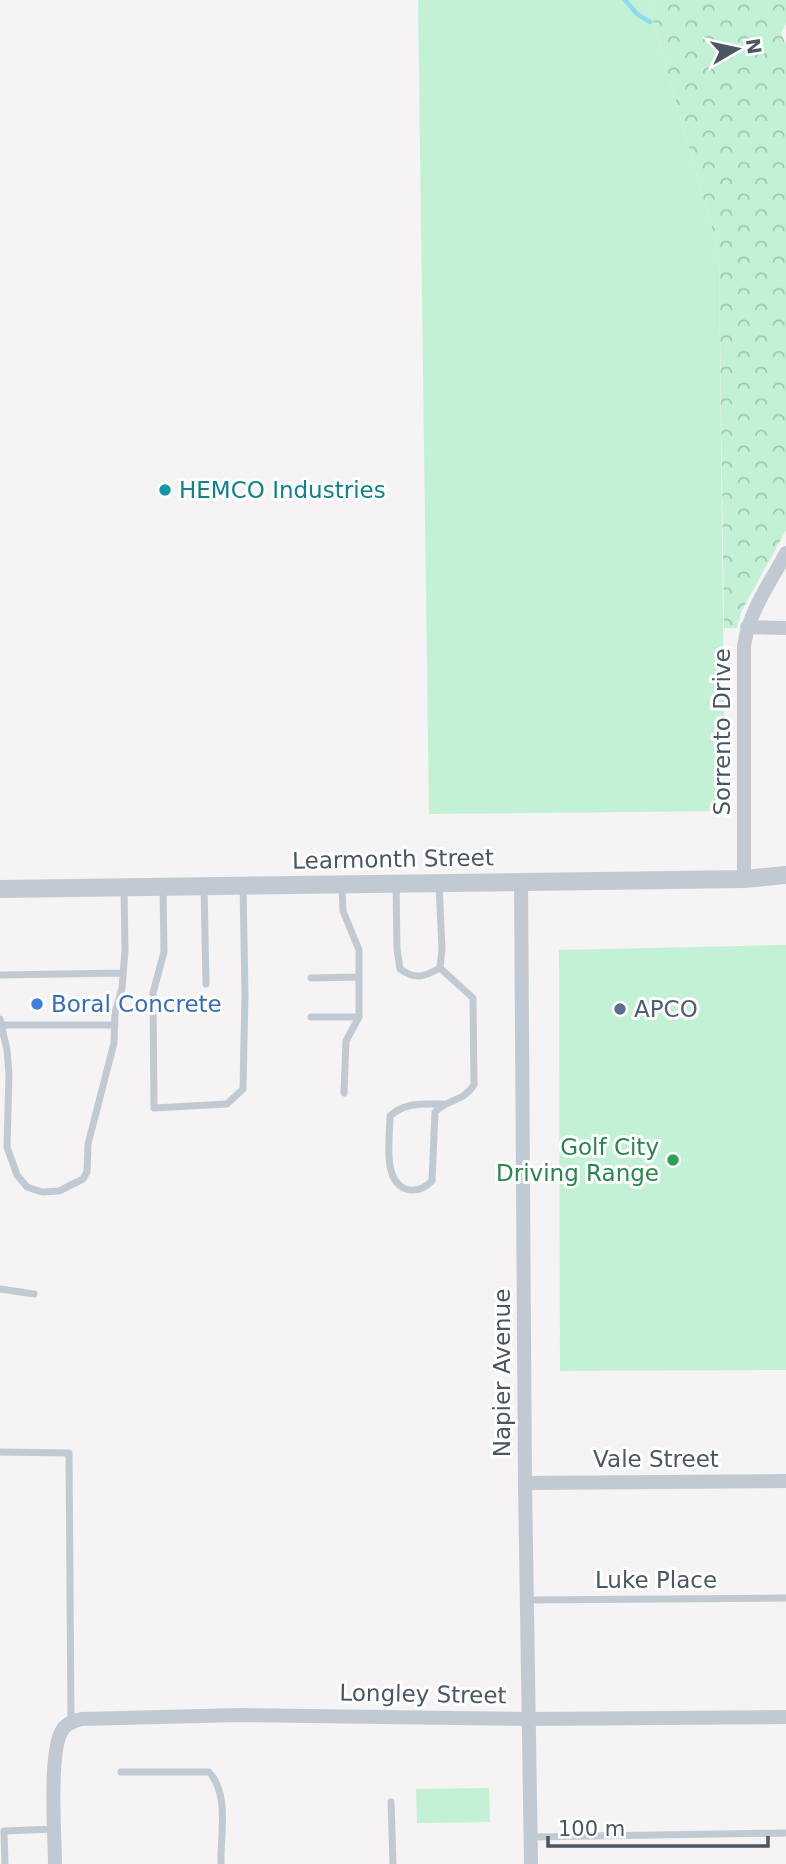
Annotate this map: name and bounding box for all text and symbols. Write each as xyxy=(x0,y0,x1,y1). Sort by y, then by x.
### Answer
north arrow xyxy=(702,14,772,84)
text: N xyxy=(742,37,766,56)
place label: HEMCO Industries xyxy=(179,477,386,503)
marker: HEMCO Industries xyxy=(157,482,173,498)
street label: Sorrento Drive xyxy=(709,648,735,816)
street label: Learmonth Street xyxy=(292,844,494,874)
place label: Boral Concrete xyxy=(51,991,222,1017)
marker: Boral Concrete xyxy=(29,996,45,1012)
place label: APCO xyxy=(634,996,698,1022)
marker: APCO xyxy=(612,1001,628,1017)
place label: Golf City Driving Range xyxy=(496,1134,659,1186)
marker: Golf City Driving Range xyxy=(665,1152,681,1168)
street label: Napier Avenue xyxy=(489,1289,515,1457)
street label: Vale Street xyxy=(593,1446,719,1472)
street label: Luke Place xyxy=(595,1567,717,1593)
street label: Longley Street xyxy=(339,1680,507,1708)
scale bar xyxy=(548,1804,768,1848)
text: 100 m xyxy=(558,1817,625,1841)

